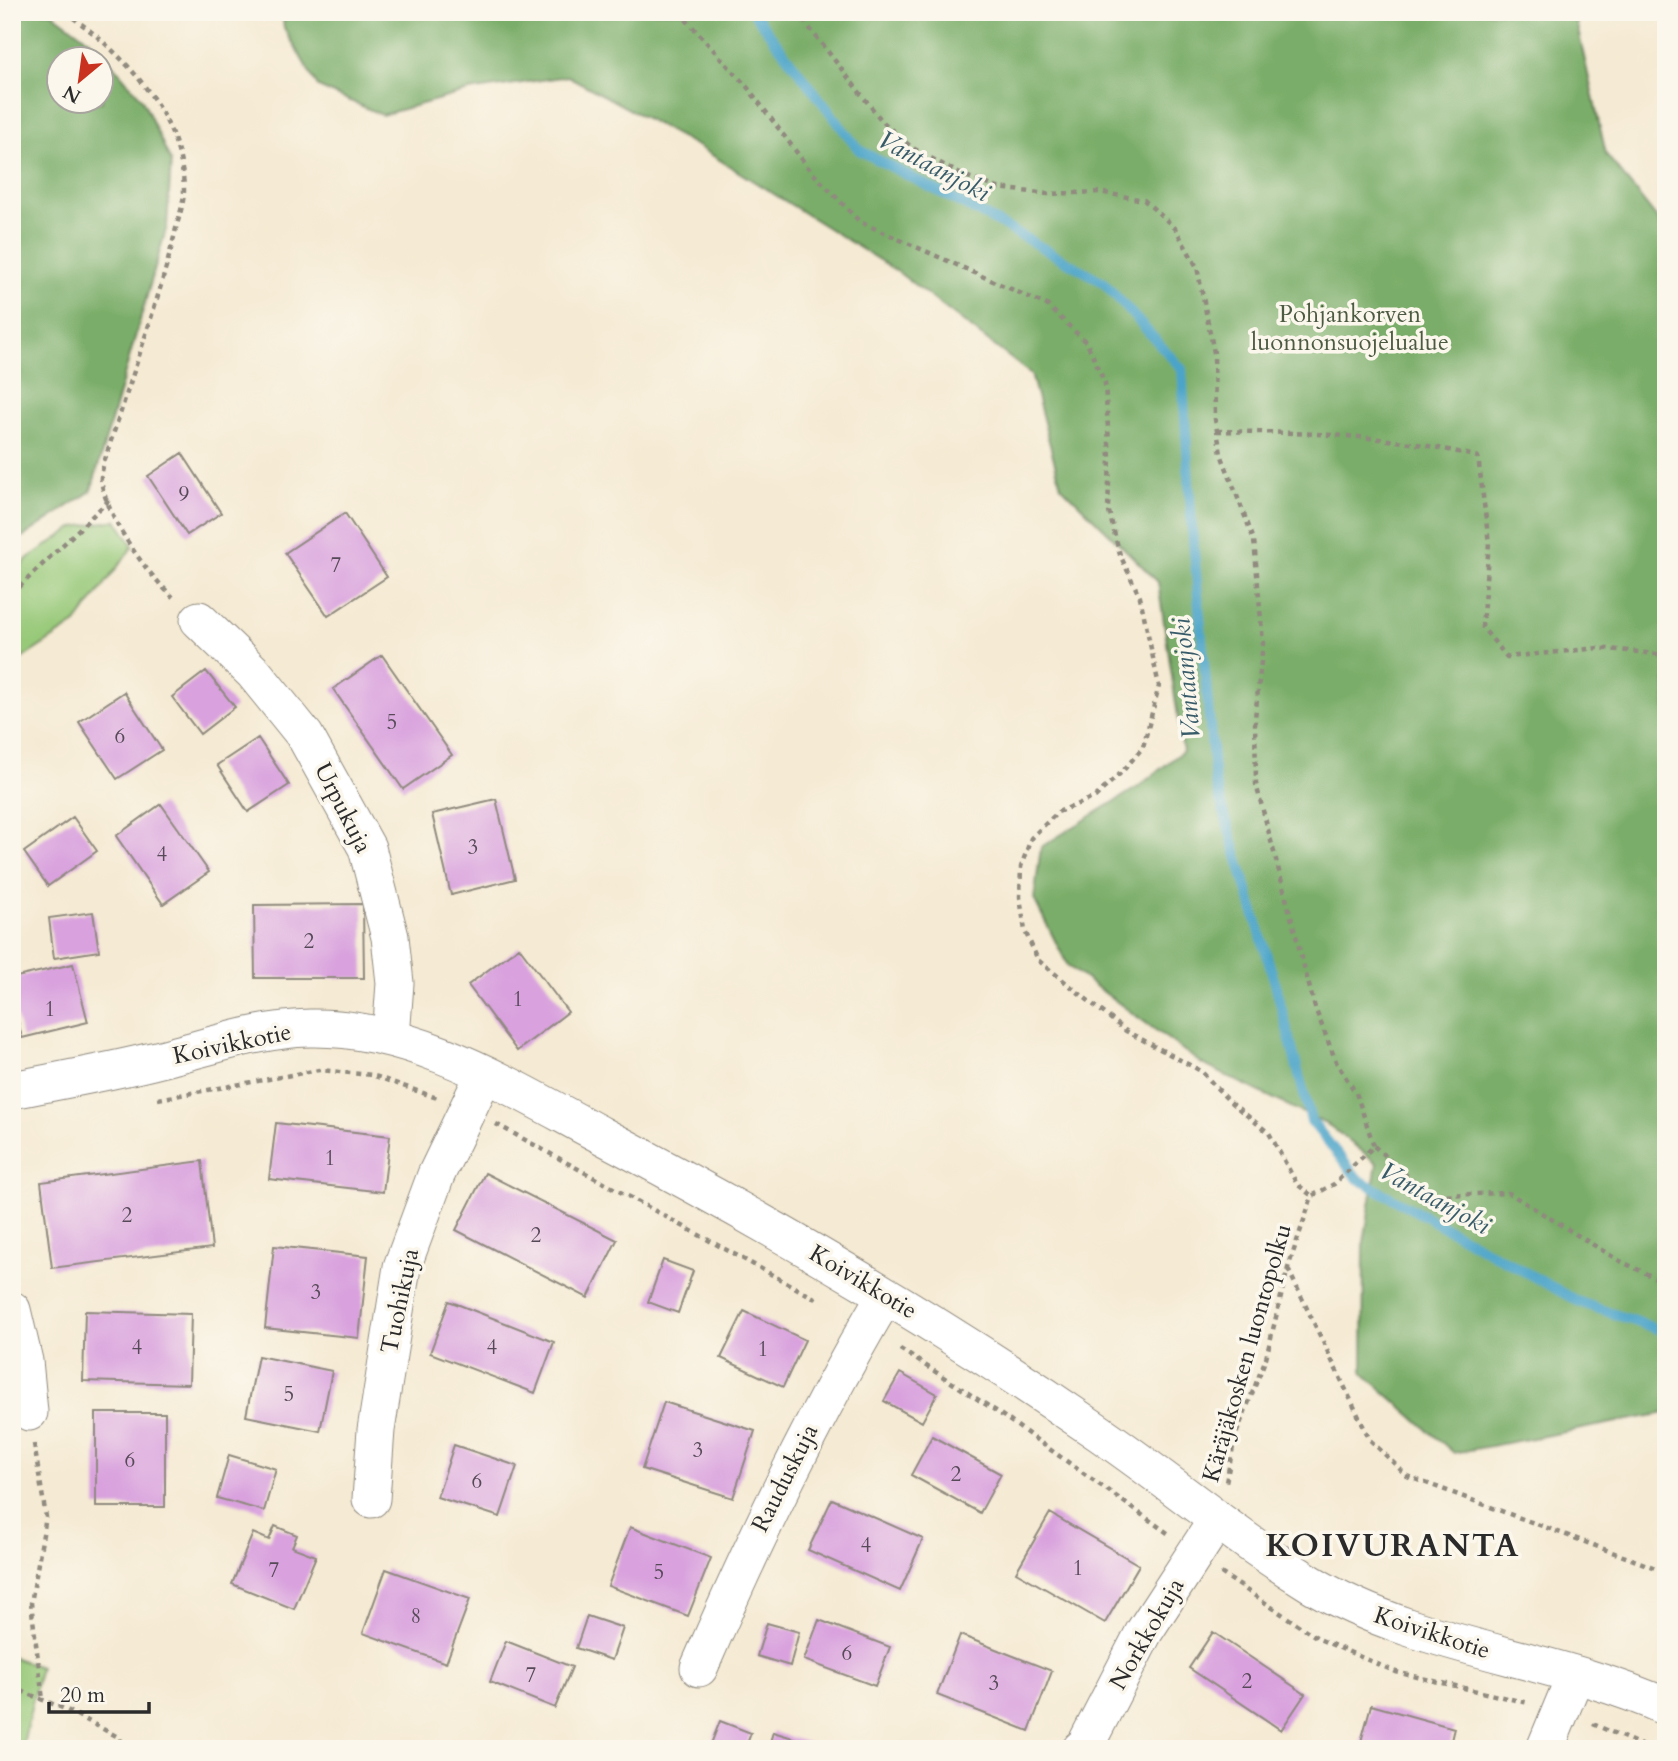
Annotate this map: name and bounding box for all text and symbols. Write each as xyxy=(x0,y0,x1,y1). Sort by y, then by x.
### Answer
north arrow xyxy=(46,46,116,116)
text: N xyxy=(58,78,86,109)
water label: Vantaanjoki xyxy=(872,122,997,211)
park label: Pohjankorven luonnonsuojelualue xyxy=(1251,298,1449,359)
house number: 9 xyxy=(179,480,190,509)
house number: 7 xyxy=(331,551,342,580)
water label: Vantaanjoki xyxy=(1163,616,1209,741)
house number: 5 xyxy=(387,708,397,737)
house number: 6 xyxy=(115,722,125,751)
street label: Urpukuja xyxy=(306,757,380,859)
house number: 3 xyxy=(468,833,478,862)
house number: 4 xyxy=(157,840,168,869)
house number: 2 xyxy=(304,927,315,956)
house number: 1 xyxy=(513,985,523,1014)
house number: 1 xyxy=(45,995,55,1024)
street label: Koivikkotie xyxy=(170,1015,294,1073)
house number: 1 xyxy=(325,1144,335,1173)
water label: Vantaanjoki xyxy=(1373,1153,1498,1243)
house number: 2 xyxy=(122,1201,133,1230)
street label: Käräjäkosken luontopolku xyxy=(1194,1220,1300,1486)
house number: 2 xyxy=(531,1221,542,1250)
street label: Koivikkotie xyxy=(803,1237,923,1327)
street label: Tuohikuja xyxy=(373,1245,427,1357)
house number: 3 xyxy=(311,1278,321,1307)
house number: 4 xyxy=(132,1333,143,1362)
house number: 4 xyxy=(487,1333,498,1362)
house number: 1 xyxy=(758,1335,768,1364)
house number: 5 xyxy=(284,1380,294,1409)
street label: Rauduskuja xyxy=(744,1418,827,1538)
house number: 3 xyxy=(693,1436,703,1465)
house number: 6 xyxy=(125,1446,135,1475)
house number: 2 xyxy=(951,1460,962,1489)
house number: 6 xyxy=(472,1467,482,1496)
district label: KOIVURANTA xyxy=(1266,1524,1520,1568)
house number: 4 xyxy=(861,1531,872,1560)
house number: 1 xyxy=(1073,1554,1083,1583)
house number: 7 xyxy=(269,1556,280,1585)
house number: 5 xyxy=(654,1558,664,1587)
street label: Norkkokuja xyxy=(1102,1572,1193,1696)
street label: Koivikkotie xyxy=(1370,1599,1494,1667)
house number: 8 xyxy=(411,1602,421,1631)
house number: 6 xyxy=(842,1639,852,1668)
house number: 7 xyxy=(526,1661,537,1690)
house number: 2 xyxy=(1242,1667,1253,1696)
house number: 3 xyxy=(989,1669,999,1698)
scale bar xyxy=(49,1670,149,1714)
text: 20 m xyxy=(60,1681,105,1710)

